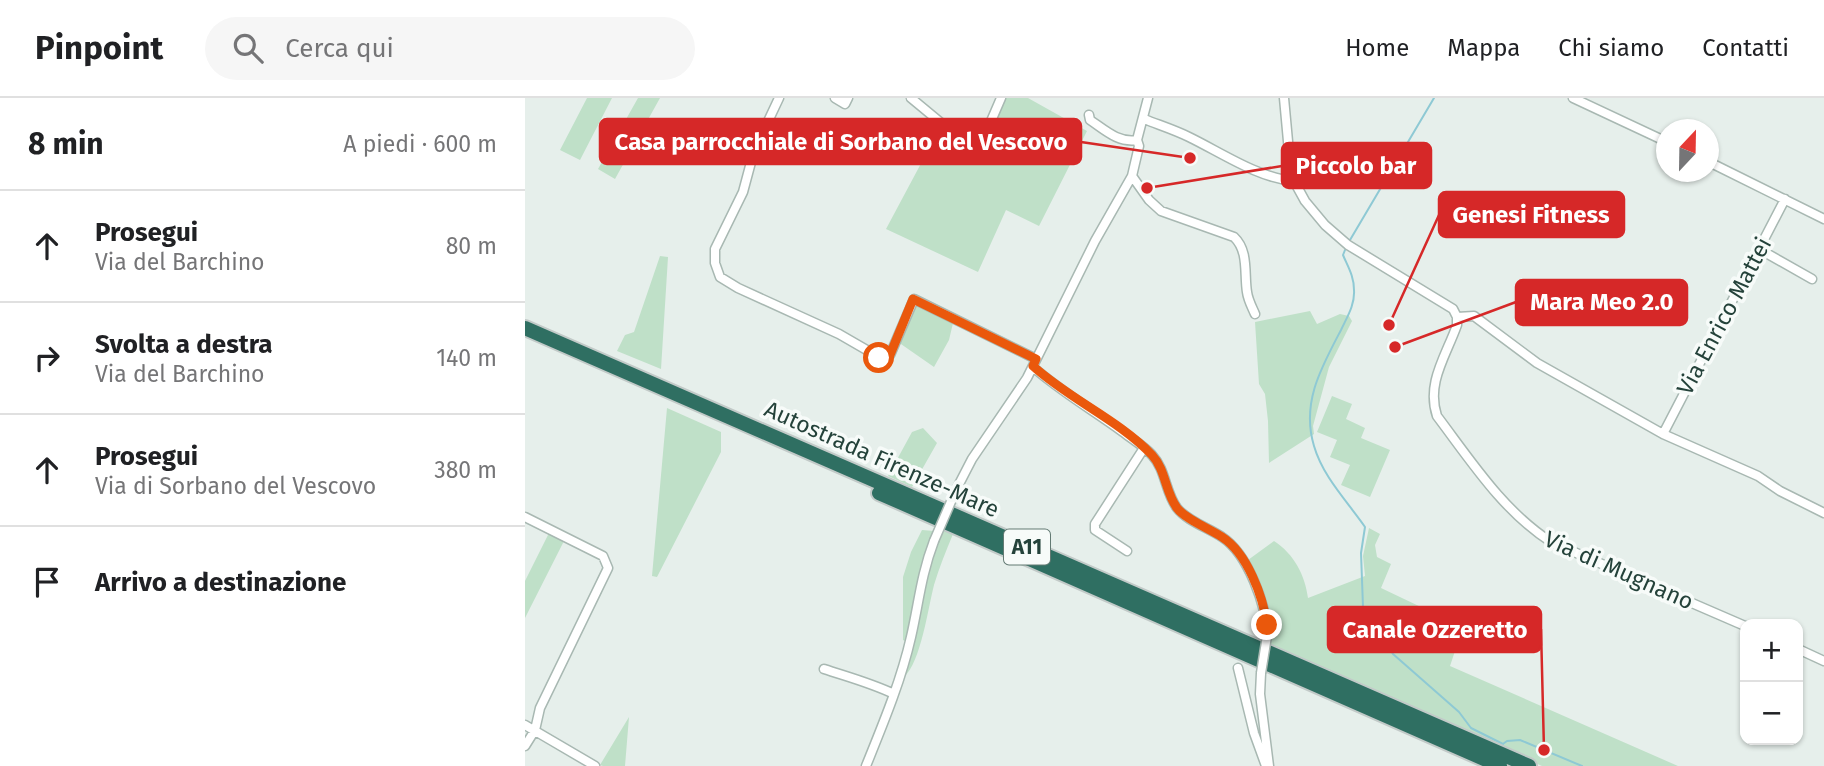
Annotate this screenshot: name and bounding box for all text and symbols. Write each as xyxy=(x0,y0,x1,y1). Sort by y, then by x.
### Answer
search box xyxy=(205,17,695,80)
text: Pinpoint xyxy=(35,28,163,68)
icon: search xyxy=(229,29,267,67)
text: Cerca qui xyxy=(285,33,394,64)
text: Home xyxy=(1345,34,1409,62)
text: Mappa xyxy=(1447,34,1520,62)
text: Chi siamo xyxy=(1558,34,1664,62)
text: Contatti xyxy=(1702,34,1789,62)
callout: Casa parrocchiale di Sorbano del Vescovo xyxy=(600,119,1081,164)
north arrow xyxy=(1656,119,1719,182)
text: 8 min xyxy=(28,126,104,162)
text: Casa parrocchiale di Sorbano del Vescovo xyxy=(615,128,1067,156)
text: A piedi · 600 m xyxy=(343,130,497,158)
callout: Piccolo bar xyxy=(1282,143,1431,188)
text: Piccolo bar xyxy=(1296,152,1417,180)
callout: Genesi Fitness xyxy=(1439,192,1624,237)
text: Genesi Fitness xyxy=(1452,201,1610,229)
text: Prosegui xyxy=(95,217,198,248)
icon: ahead xyxy=(28,227,66,265)
text: 80 m xyxy=(446,232,497,260)
street label: Via Enrico Mattei xyxy=(1671,232,1777,400)
text: Via del Barchino xyxy=(95,248,265,276)
callout: Mara Meo 2.0 xyxy=(1516,280,1687,325)
text: Mara Meo 2.0 xyxy=(1530,288,1674,316)
text: Svolta a destra xyxy=(95,329,273,360)
icon: right xyxy=(28,339,66,377)
route start xyxy=(863,342,894,373)
text: 140 m xyxy=(436,344,497,372)
text: Via del Barchino xyxy=(95,360,265,388)
street label: Autostrada Firenze-Mare xyxy=(760,395,1004,523)
text: Prosegui xyxy=(95,441,198,472)
icon: ahead xyxy=(28,451,66,489)
text: 380 m xyxy=(434,456,497,484)
text: Via di Sorbano del Vescovo xyxy=(95,472,376,500)
street label: Via di Mugnano xyxy=(1540,525,1698,615)
road number: A11 xyxy=(1004,530,1050,564)
icon: arrive xyxy=(28,563,66,601)
text: Arrivo a destinazione xyxy=(95,567,346,598)
callout: Canale Ozzeretto xyxy=(1328,607,1541,652)
route end xyxy=(1251,609,1282,640)
text: Canale Ozzeretto xyxy=(1342,616,1528,644)
map controls xyxy=(1740,619,1803,745)
button: + xyxy=(1740,619,1803,682)
button: − xyxy=(1740,682,1803,745)

